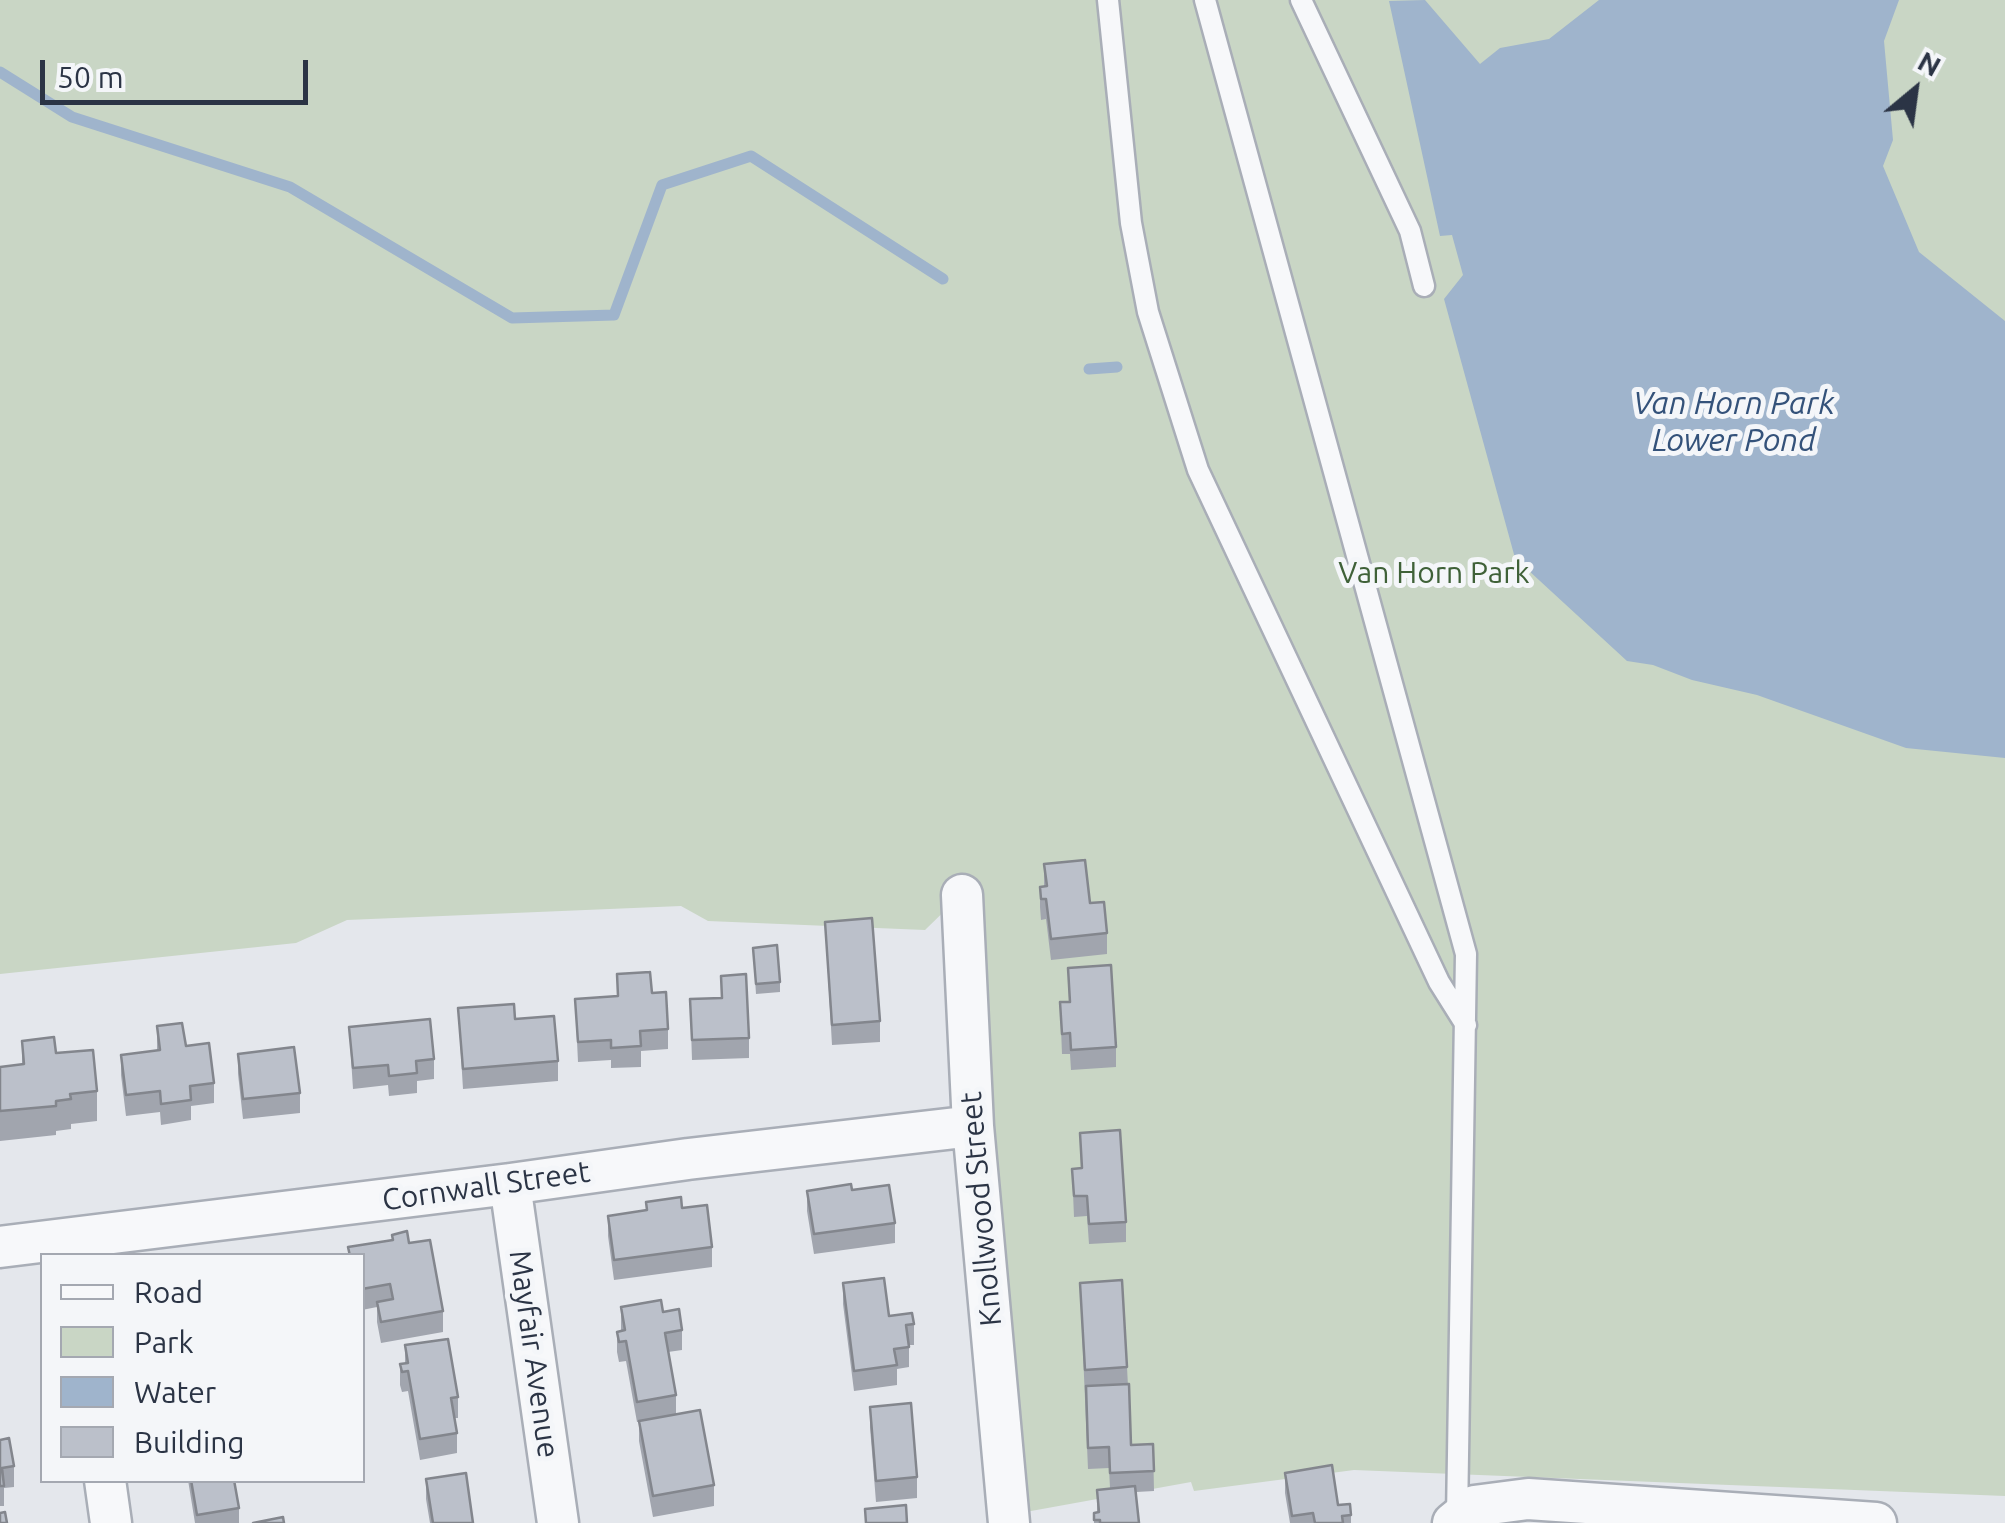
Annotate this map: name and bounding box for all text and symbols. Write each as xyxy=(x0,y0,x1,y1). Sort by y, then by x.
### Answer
scale bar xyxy=(45,40,312,102)
north arrow xyxy=(1865,40,1965,140)
text: N xyxy=(1913,45,1946,82)
text: 50 m xyxy=(57,60,124,94)
water label: Van Horn Park Lower Pond xyxy=(1633,384,1835,459)
park label: Van Horn Park xyxy=(1338,555,1530,591)
street label: Knollwood Street xyxy=(953,1090,1009,1328)
street label: Cornwall Street xyxy=(380,1154,592,1218)
street label: Mayfair Avenue xyxy=(502,1248,566,1460)
legend xyxy=(40,1253,365,1483)
text: Road xyxy=(134,1275,203,1309)
text: Park xyxy=(134,1325,194,1359)
text: Water xyxy=(134,1375,216,1409)
text: Building xyxy=(134,1425,245,1459)

